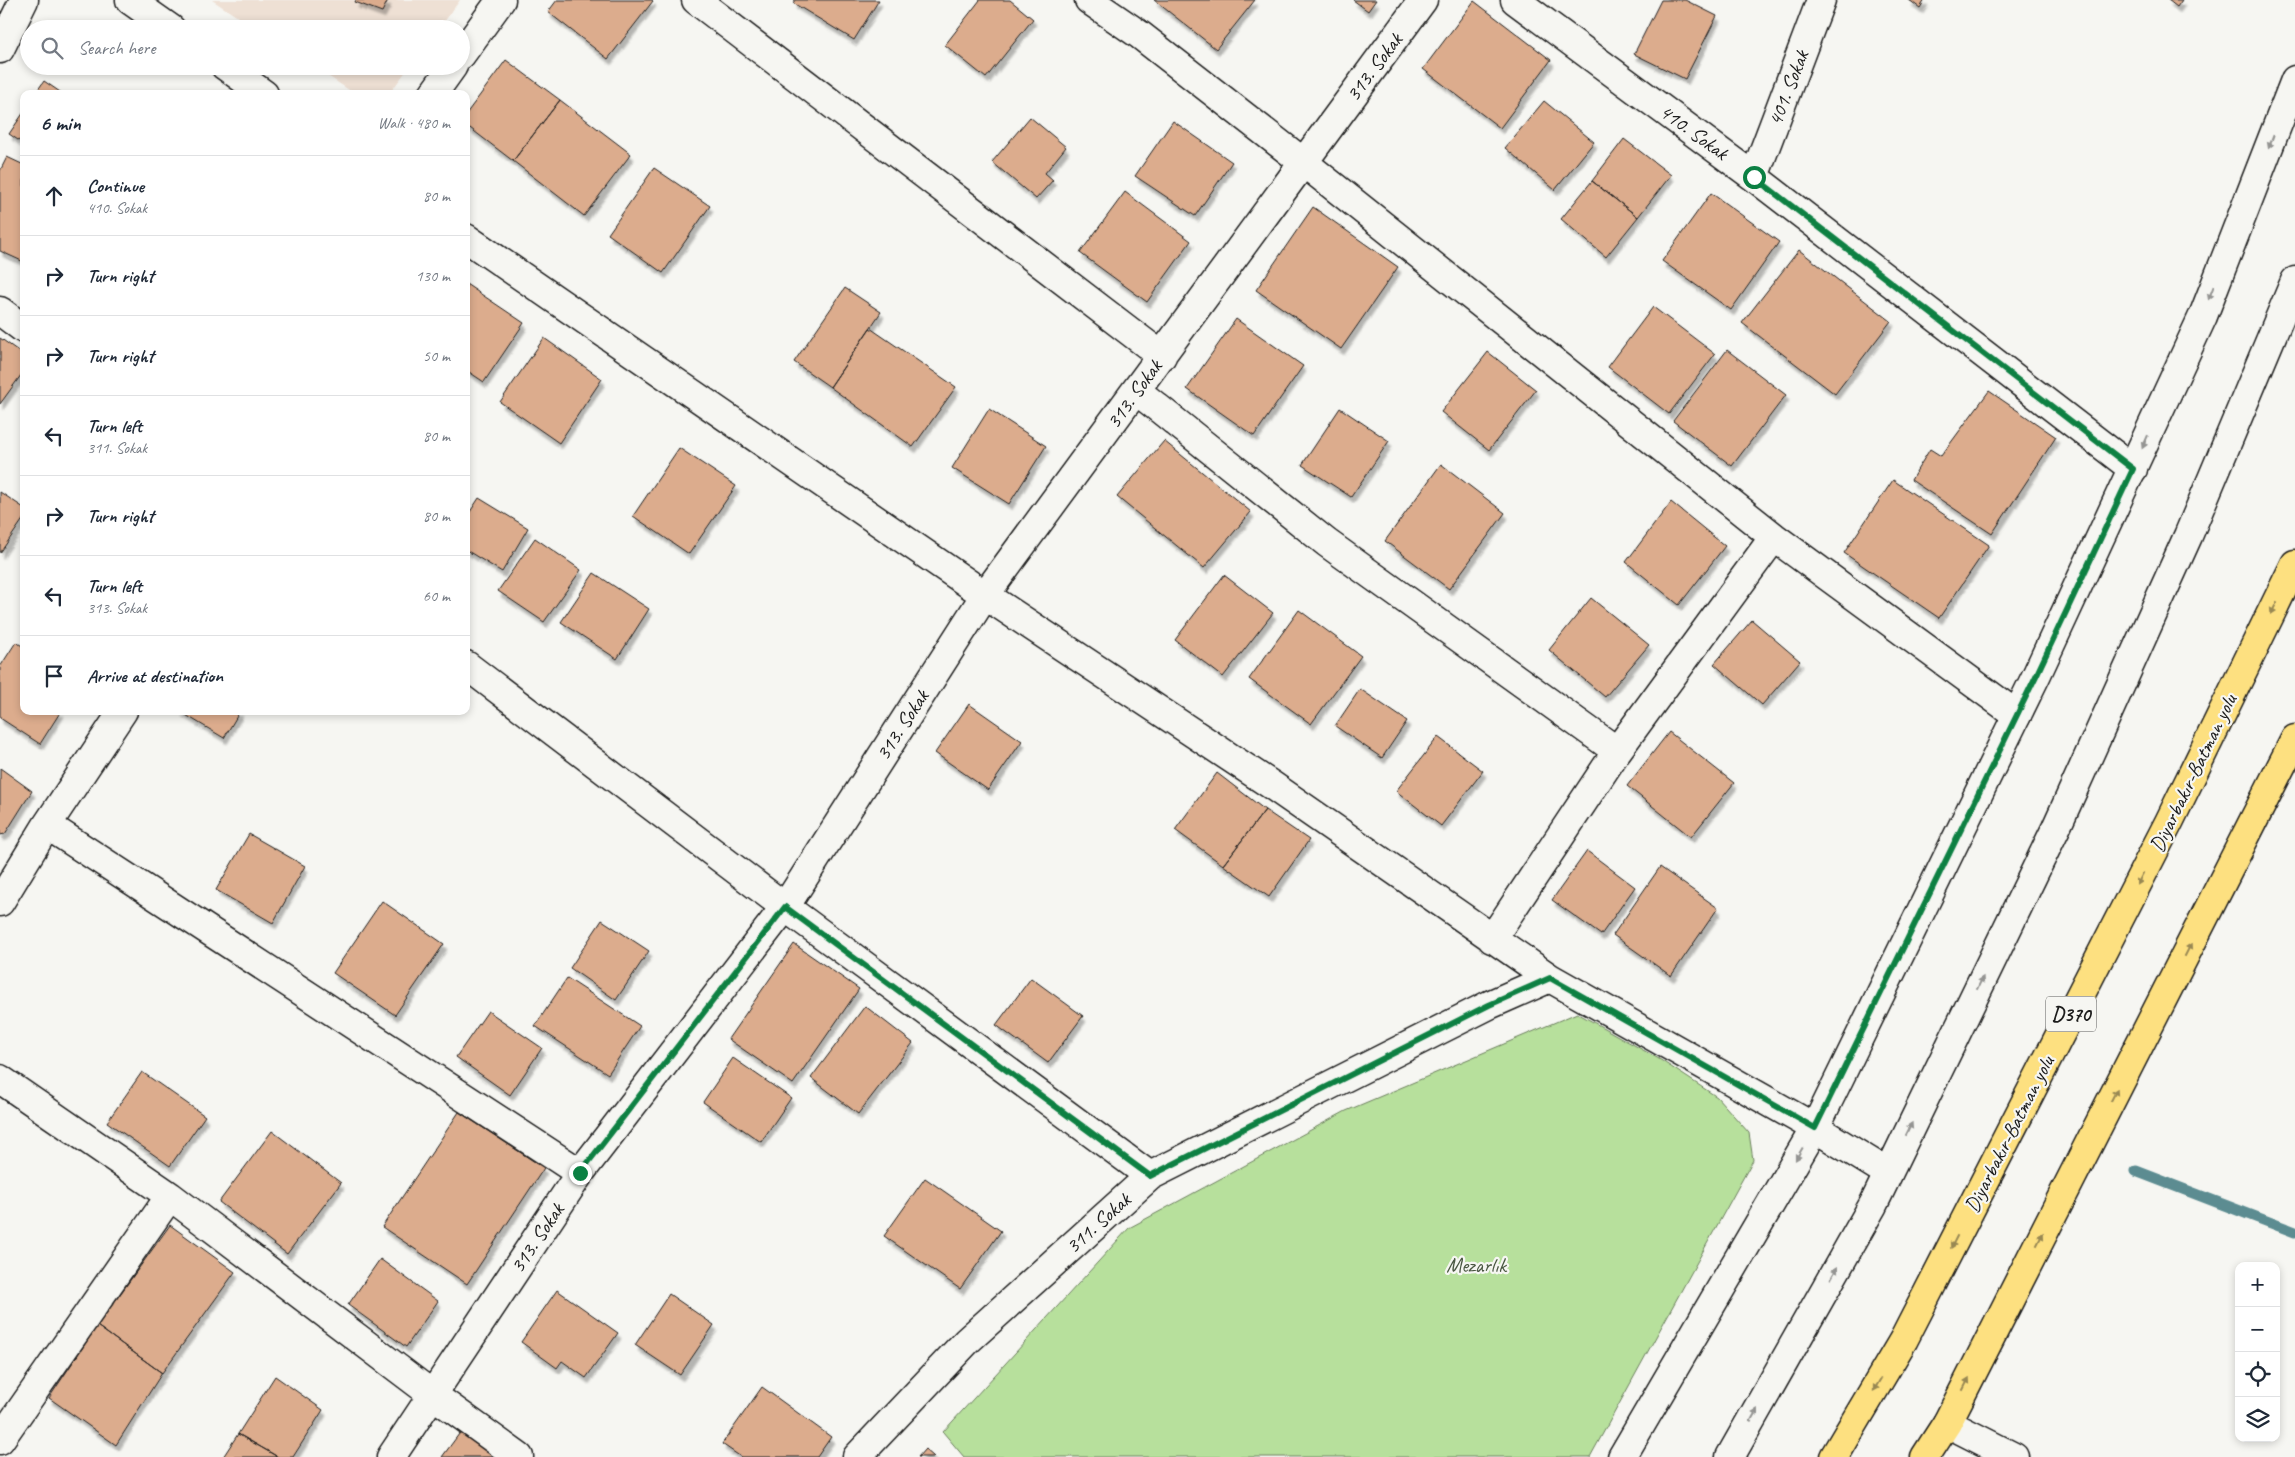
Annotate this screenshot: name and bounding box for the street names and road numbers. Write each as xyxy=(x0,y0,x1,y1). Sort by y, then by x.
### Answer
street label: 313. Sokak xyxy=(1340,27,1409,106)
street label: 401. Sokak xyxy=(1762,45,1815,129)
street label: 410. Sokak xyxy=(1655,98,1735,166)
street label: 313. Sokak xyxy=(1100,353,1168,433)
street label: 313. Sokak xyxy=(870,684,935,765)
street label: Diyarbakır-Batman yolu xyxy=(2144,689,2243,856)
road number: D370 xyxy=(2046,996,2096,1032)
street label: Diyarbakır-Batman yolu xyxy=(1958,1050,2060,1217)
street label: 311. Sokak xyxy=(1060,1186,1137,1259)
street label: 313. Sokak xyxy=(504,1197,571,1278)

